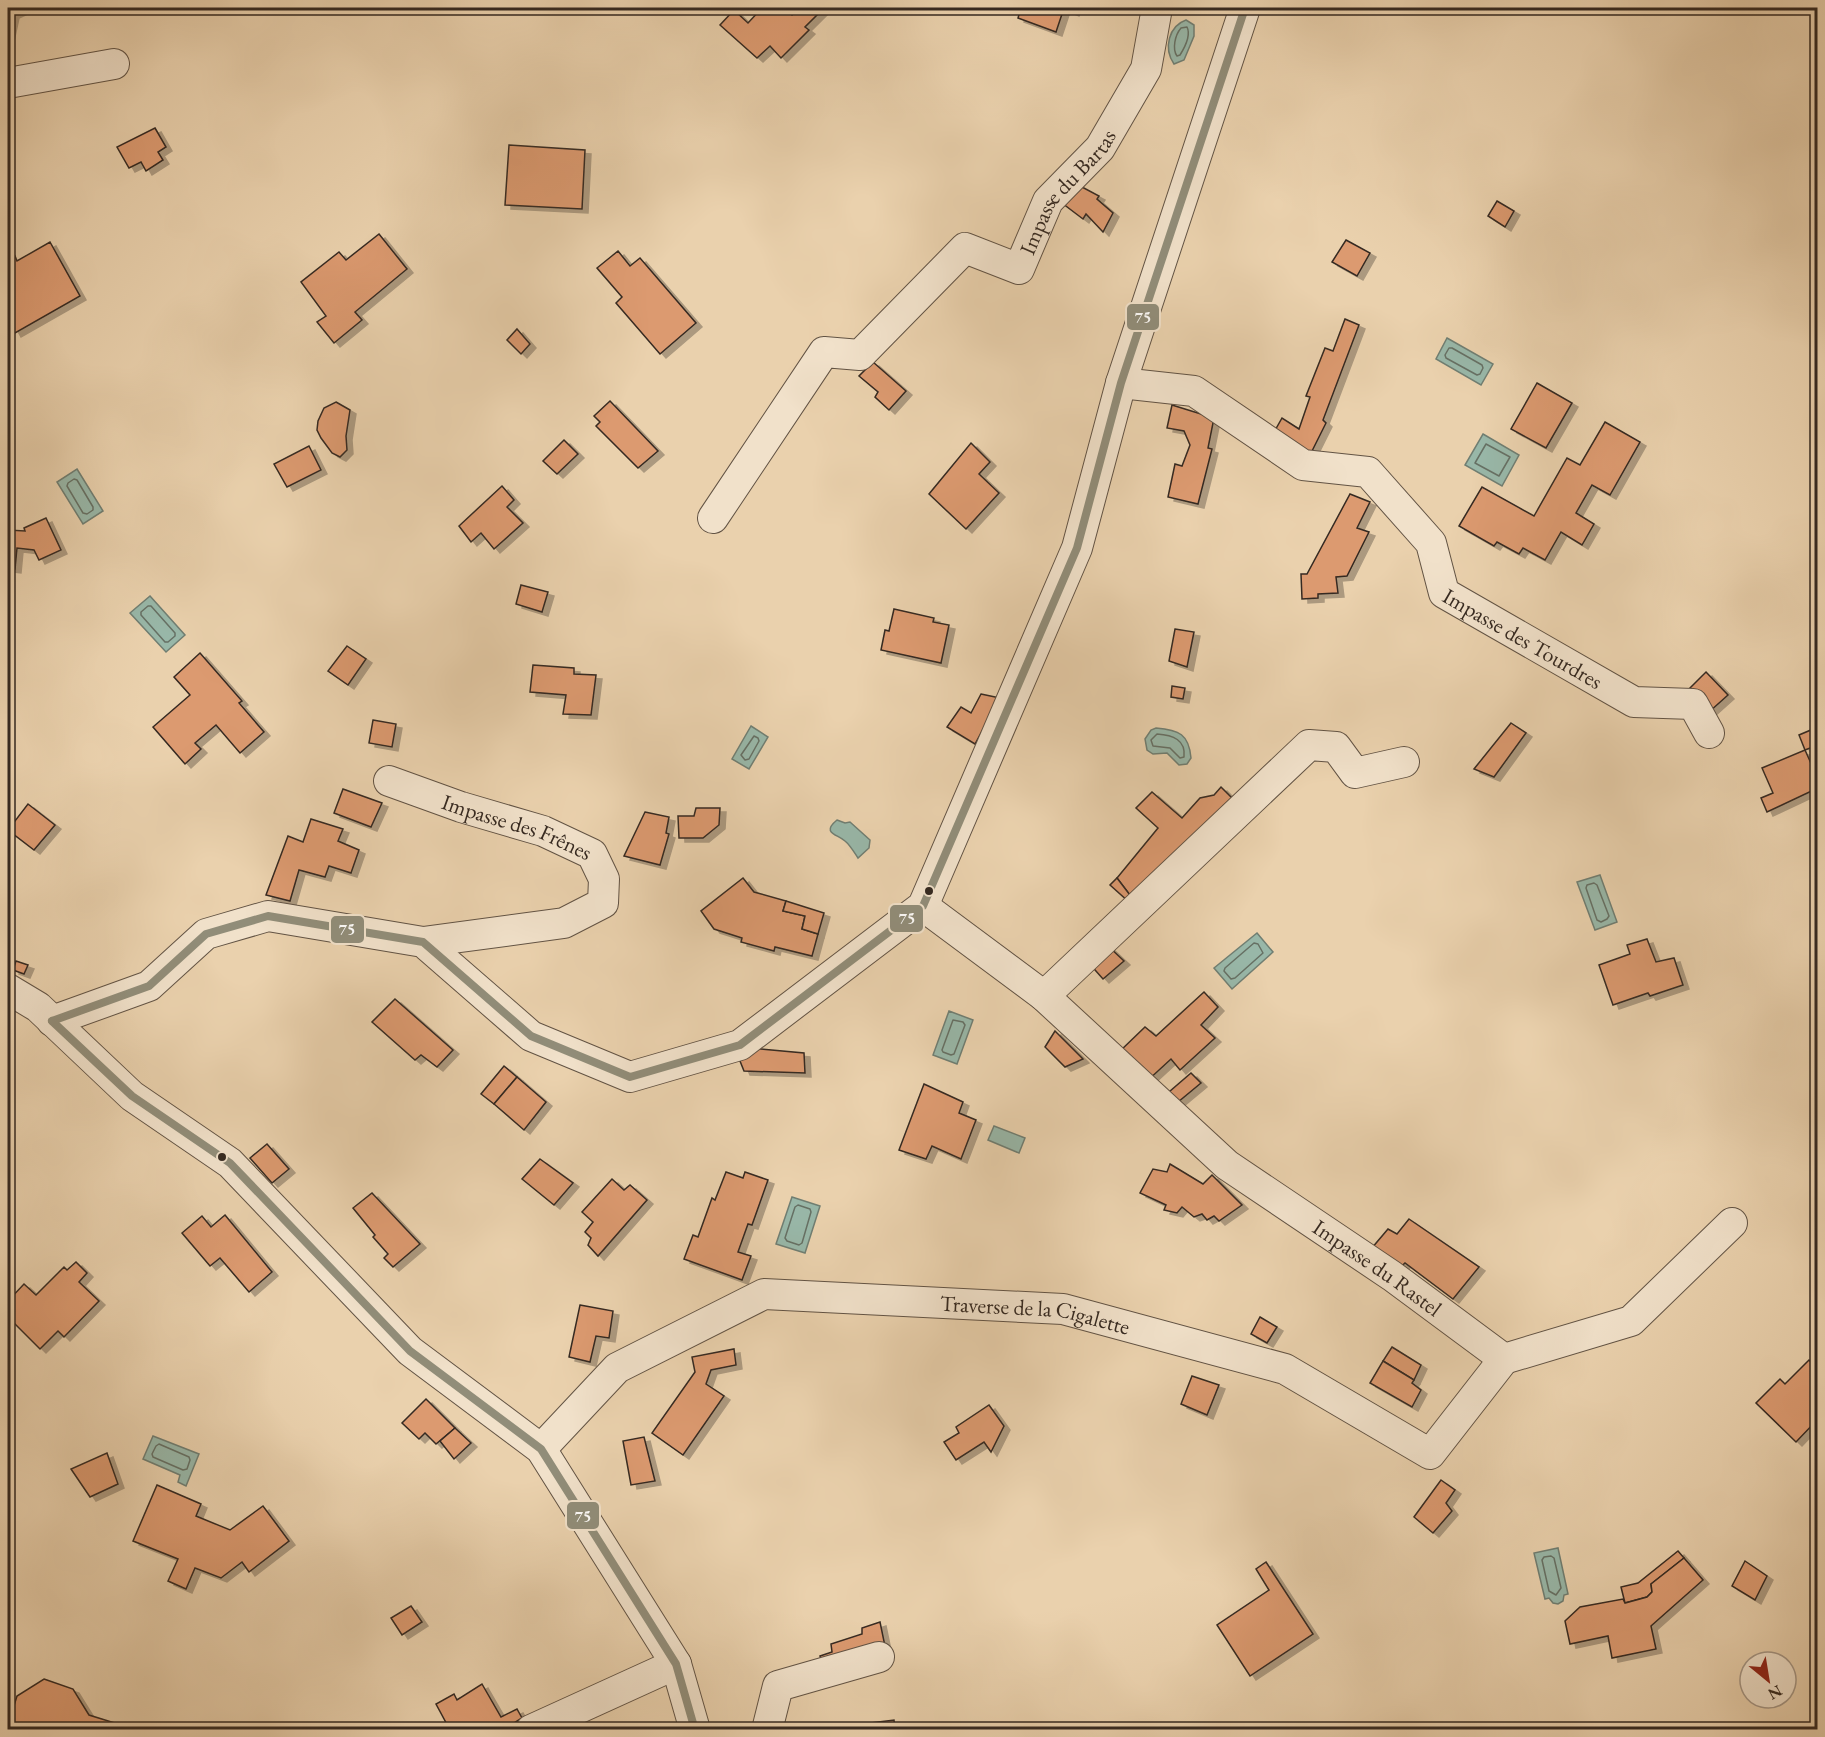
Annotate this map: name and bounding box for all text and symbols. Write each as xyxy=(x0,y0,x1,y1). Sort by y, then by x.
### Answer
street label: Impasse du Bartas xyxy=(1012,124,1122,259)
line badge: 75 xyxy=(1126,303,1160,331)
text: 75 xyxy=(1135,307,1151,328)
street label: Impasse des Tourdres xyxy=(1438,581,1608,695)
street label: Impasse des Frênes xyxy=(438,787,597,867)
unlabelled marker xyxy=(923,885,935,897)
line badge: 75 xyxy=(889,904,924,933)
text: 75 xyxy=(899,908,915,929)
line badge: 75 xyxy=(330,915,365,944)
text: 75 xyxy=(339,919,355,940)
unlabelled marker xyxy=(216,1151,228,1163)
street label: Impasse du Rastel xyxy=(1307,1212,1448,1323)
street label: Traverse de la Cigalette xyxy=(940,1288,1134,1341)
line badge: 75 xyxy=(566,1501,600,1530)
text: 75 xyxy=(575,1506,591,1527)
north arrow xyxy=(1738,1650,1798,1710)
text: N xyxy=(1764,1680,1786,1705)

